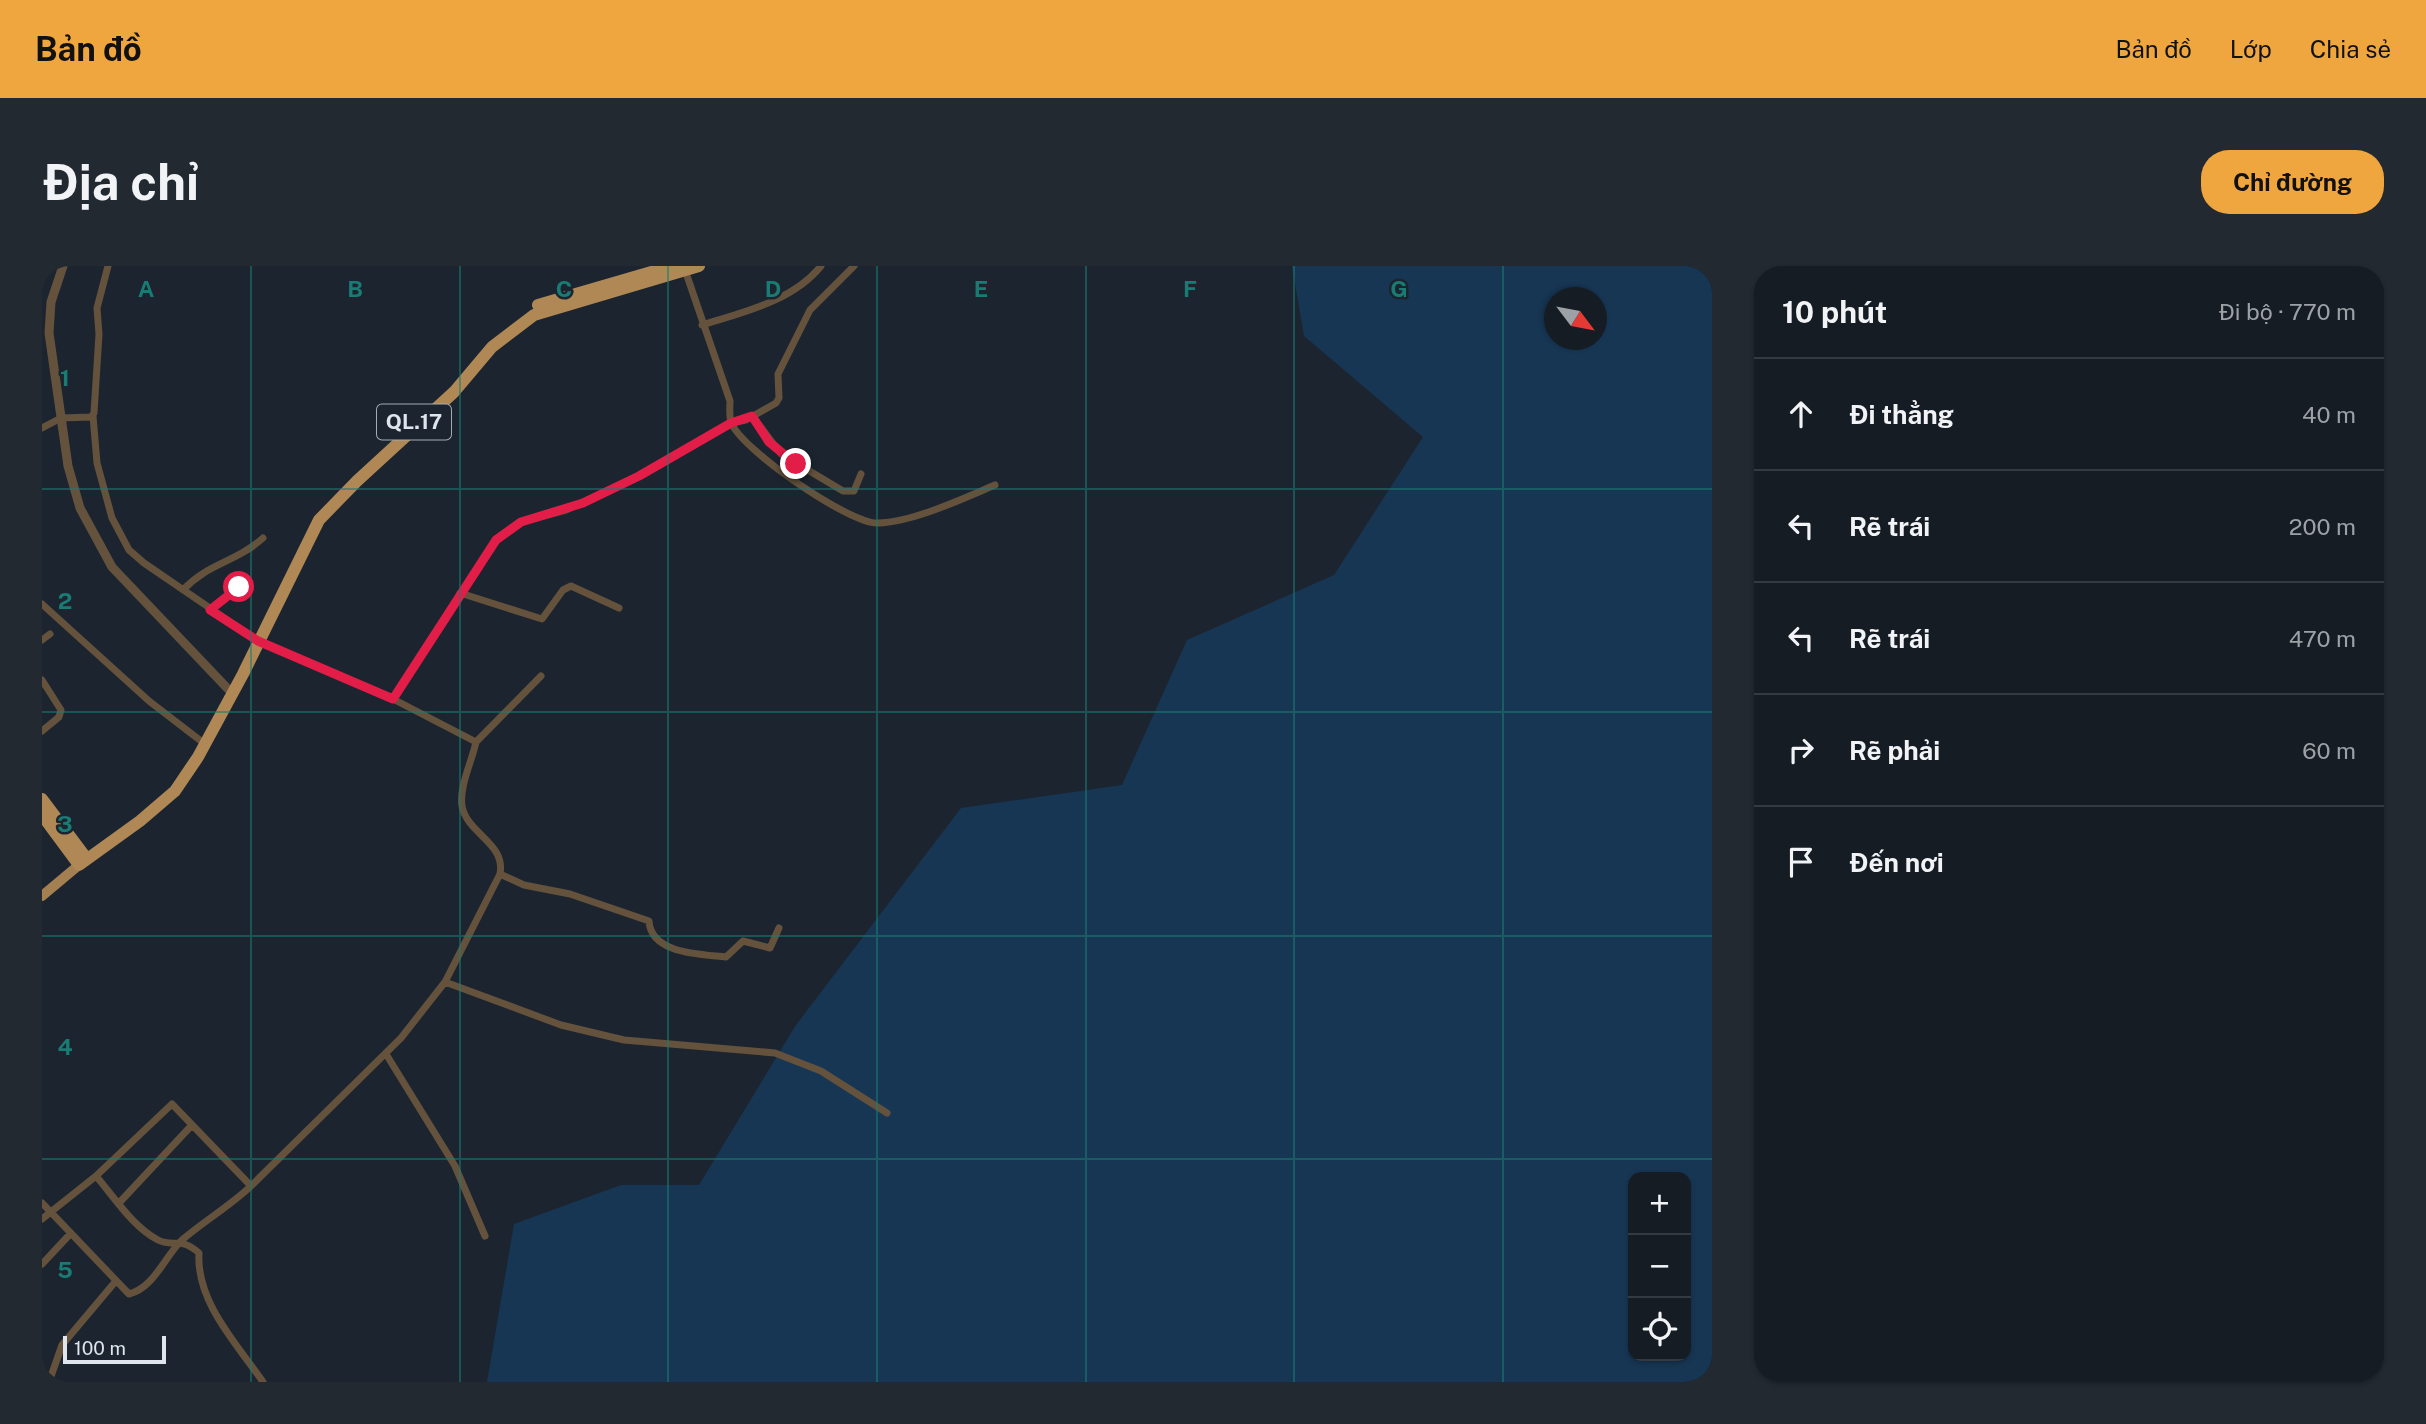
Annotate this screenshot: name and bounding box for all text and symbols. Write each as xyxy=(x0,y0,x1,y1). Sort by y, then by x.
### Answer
text: Bản đồ xyxy=(35,30,142,68)
text: Bản đồ xyxy=(2115,35,2192,63)
text: Lớp xyxy=(2230,35,2272,63)
text: Chia sẻ xyxy=(2310,35,2391,63)
button: Chỉ đường xyxy=(2201,150,2384,214)
text: Địa chỉ xyxy=(42,153,199,211)
text: A xyxy=(138,275,155,302)
text: B xyxy=(347,275,363,302)
text: C xyxy=(556,275,572,302)
text: D xyxy=(765,275,781,302)
text: E xyxy=(974,275,988,302)
text: F xyxy=(1183,275,1197,302)
text: G xyxy=(1390,275,1408,302)
north arrow xyxy=(1544,287,1607,350)
text: 10 phút xyxy=(1782,294,1887,330)
text: Đi bộ · 770 m xyxy=(2219,298,2356,325)
text: 1 xyxy=(60,364,70,391)
icon: ahead xyxy=(1782,395,1820,433)
text: Đi thẳng xyxy=(1849,399,1954,430)
text: 40 m xyxy=(2302,401,2356,428)
road number: QL.17 xyxy=(377,404,451,440)
route end xyxy=(780,448,811,479)
icon: left xyxy=(1782,507,1820,545)
text: Rẽ trái xyxy=(1849,511,1930,542)
text: 200 m xyxy=(2289,513,2356,540)
route start xyxy=(223,571,254,602)
text: 2 xyxy=(58,587,72,614)
icon: left xyxy=(1782,619,1820,657)
text: Rẽ trái xyxy=(1849,623,1930,654)
text: 470 m xyxy=(2289,625,2356,652)
icon: right xyxy=(1782,731,1820,769)
text: Rẽ phải xyxy=(1849,735,1940,766)
text: 60 m xyxy=(2302,737,2356,764)
text: 3 xyxy=(57,810,73,837)
icon: arrive xyxy=(1782,843,1820,881)
text: Đến nơi xyxy=(1849,847,1944,878)
text: 4 xyxy=(57,1033,73,1060)
map controls xyxy=(1628,1172,1691,1361)
button: + xyxy=(1628,1172,1691,1235)
button: − xyxy=(1628,1235,1691,1298)
text: 5 xyxy=(57,1256,73,1283)
button: locate xyxy=(1628,1298,1691,1361)
scale bar xyxy=(63,1333,166,1365)
text: 100 m xyxy=(74,1337,126,1359)

